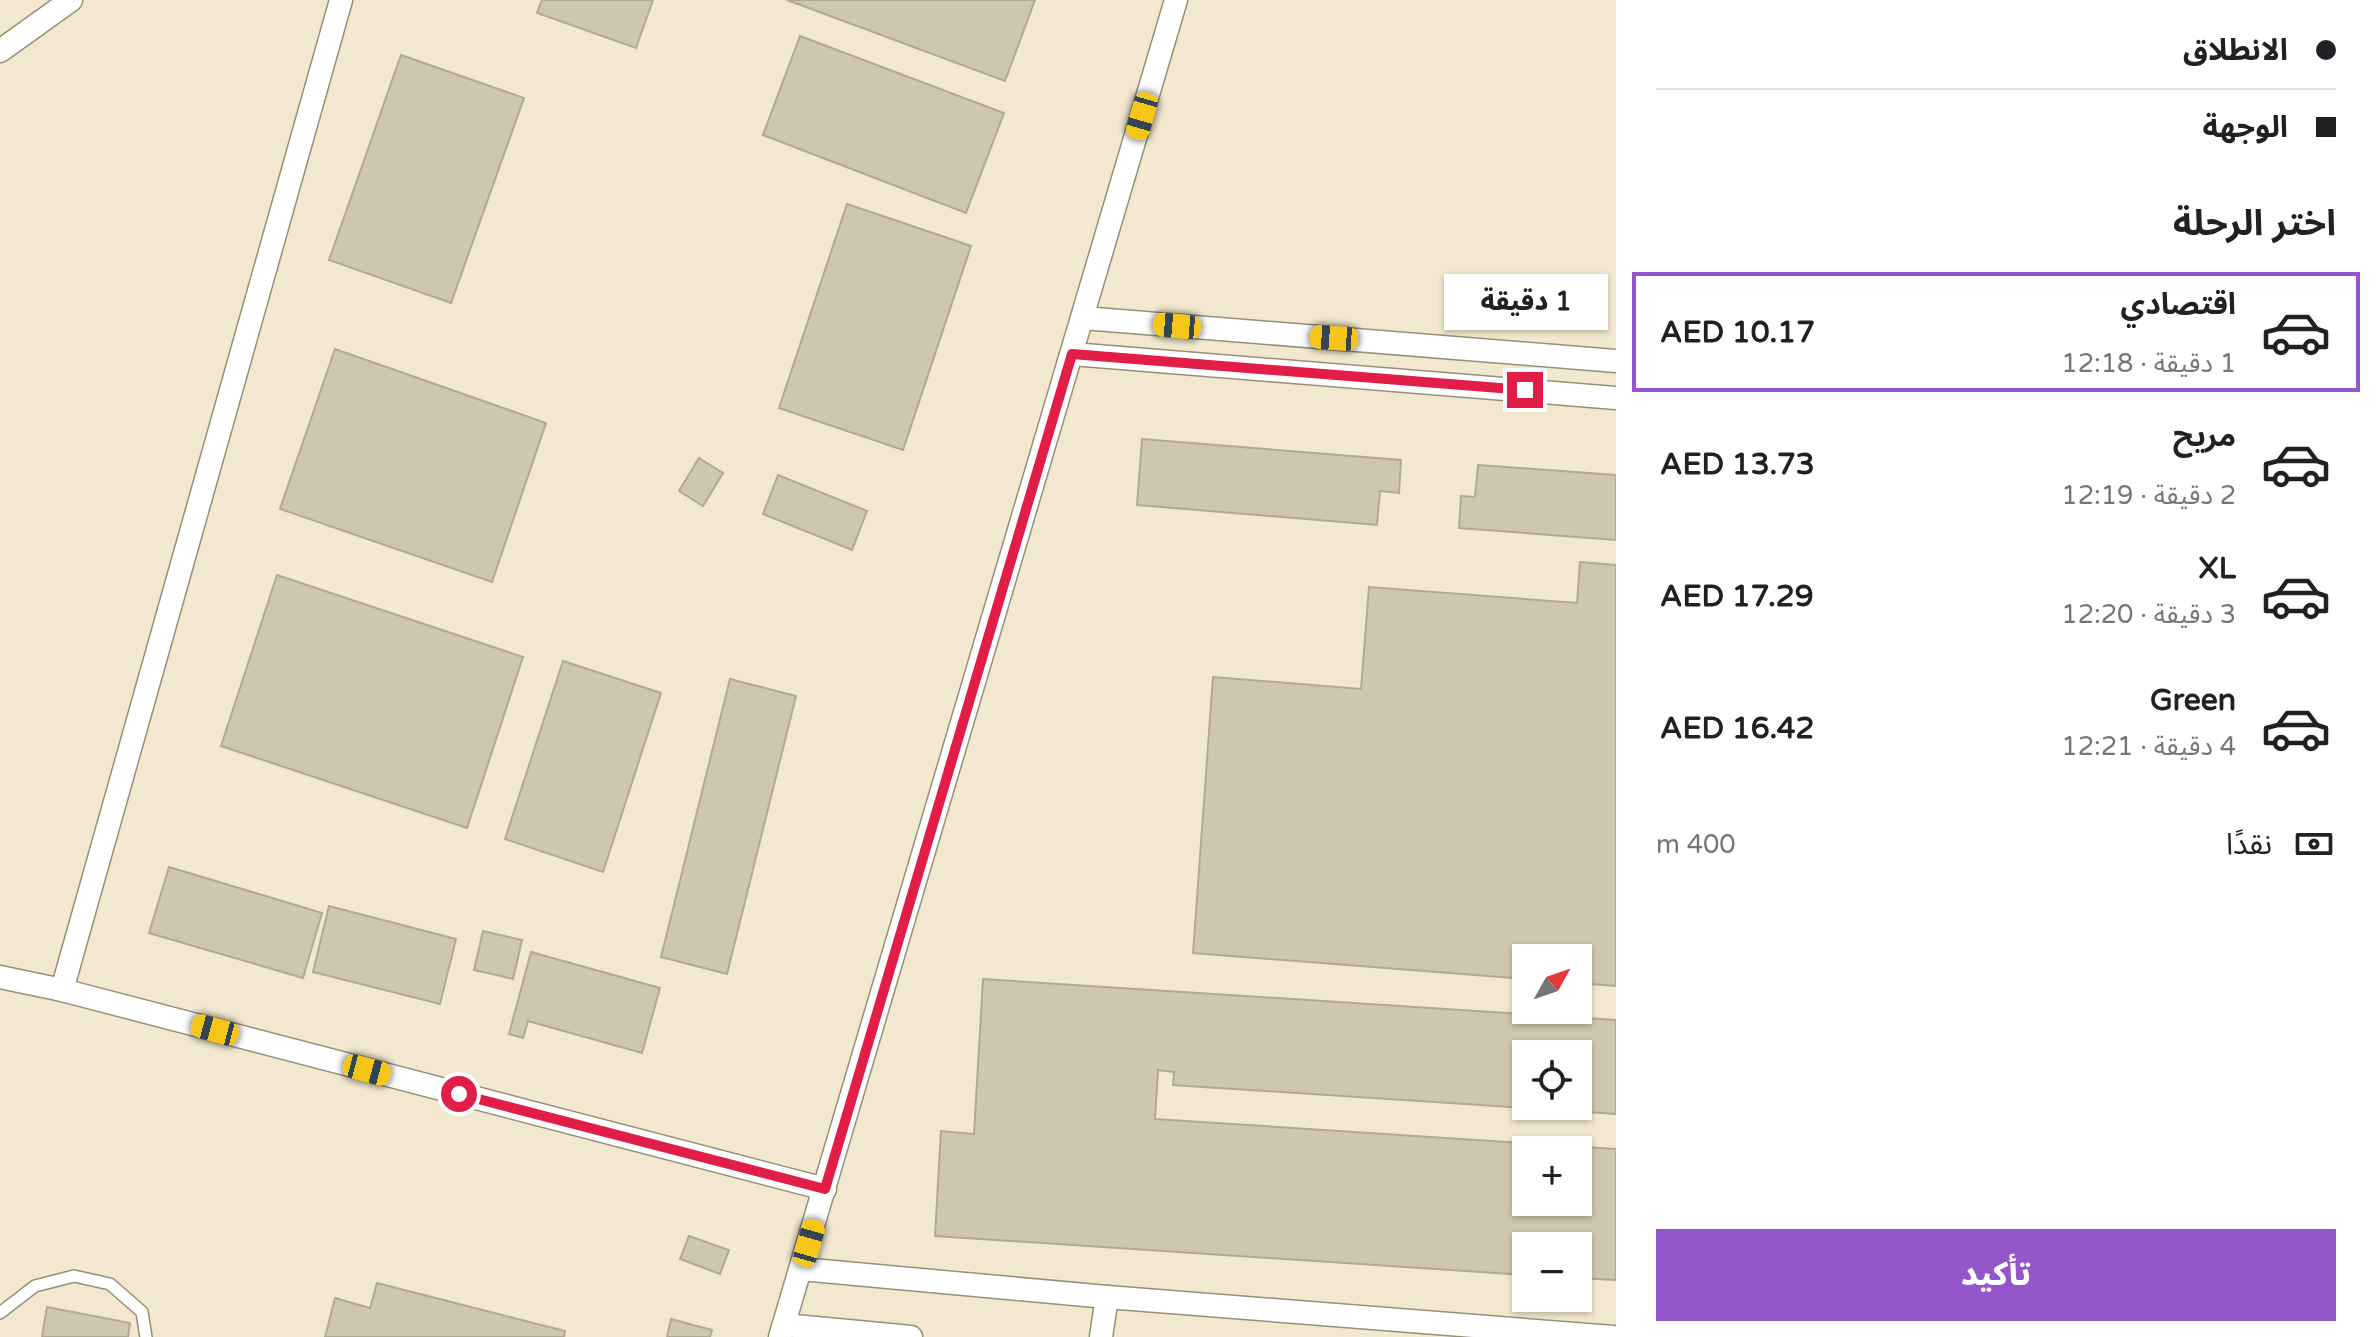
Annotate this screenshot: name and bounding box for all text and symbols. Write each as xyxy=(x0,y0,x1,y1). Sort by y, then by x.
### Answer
text: الانطلاق xyxy=(2183,32,2288,69)
car xyxy=(1124,90,1160,142)
text: الوجهة xyxy=(2203,109,2288,146)
text: اختر الرحلة xyxy=(2173,202,2336,245)
callout: 1 دقيقة xyxy=(1443,274,1607,330)
text: 1 دقيقة xyxy=(1481,286,1571,317)
text: اقتصادي xyxy=(2121,286,2236,323)
icon: car xyxy=(2260,296,2332,368)
car xyxy=(1152,312,1202,340)
text: AED 10.17 xyxy=(1660,314,1815,351)
car xyxy=(1309,324,1359,352)
text: 1 دقيقة · 12:18 xyxy=(2061,348,2236,379)
route end xyxy=(1507,372,1543,408)
text: مريح xyxy=(2173,418,2236,455)
icon: car xyxy=(2260,428,2332,500)
text: AED 13.73 xyxy=(1660,446,1815,483)
text: 2 دقيقة · 12:19 xyxy=(2061,480,2236,511)
text: XL xyxy=(2199,550,2236,587)
icon: car xyxy=(2260,560,2332,632)
text: AED 17.29 xyxy=(1660,578,1814,615)
text: 3 دقيقة · 12:20 xyxy=(2061,599,2236,630)
text: Green xyxy=(2150,682,2236,719)
icon: car xyxy=(2260,692,2332,764)
text: AED 16.42 xyxy=(1660,710,1814,747)
text: 4 دقيقة · 12:21 xyxy=(2061,731,2236,762)
icon: cash xyxy=(2292,822,2336,866)
text: نقدًا xyxy=(2226,826,2272,863)
text: 400 m xyxy=(1656,829,1736,860)
north arrow xyxy=(1512,944,1592,1024)
map controls xyxy=(1512,944,1592,1312)
car xyxy=(189,1012,241,1048)
button: locate xyxy=(1512,1040,1592,1120)
car xyxy=(341,1052,393,1088)
route start xyxy=(441,1076,477,1112)
button: + xyxy=(1512,1136,1592,1216)
car xyxy=(791,1217,827,1269)
button: تأكيد xyxy=(1656,1229,2336,1321)
button: − xyxy=(1512,1232,1592,1312)

